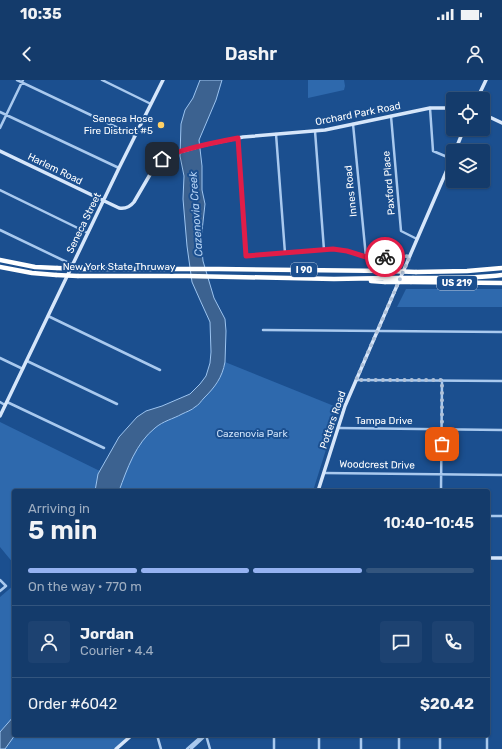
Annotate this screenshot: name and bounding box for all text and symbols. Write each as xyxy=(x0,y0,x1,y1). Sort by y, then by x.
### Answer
text: 10:35 xyxy=(20,5,62,23)
icon: back xyxy=(16,43,38,65)
text: Dashr xyxy=(225,43,277,65)
icon: person xyxy=(464,43,486,65)
map controls xyxy=(446,92,490,188)
button: locate xyxy=(446,92,490,136)
street label: Orchard Park Road xyxy=(314,100,402,128)
place label: Seneca Hose Fire District #5 xyxy=(84,113,153,137)
marker: Seneca Hose Fire District #5 xyxy=(156,120,166,130)
pin xyxy=(145,142,179,176)
button: layers xyxy=(446,144,490,188)
icon: home xyxy=(151,148,173,170)
street label: Paxford Place xyxy=(380,150,398,216)
street label: Harlem Road xyxy=(26,151,84,187)
street label: Innes Road xyxy=(342,165,360,217)
water label: Cazenovia Creek xyxy=(187,171,205,257)
street label: Seneca Street xyxy=(64,191,104,255)
courier xyxy=(365,237,405,277)
icon: bike xyxy=(374,246,396,268)
street label: New York State Thruway xyxy=(63,261,176,273)
road number: I 90 xyxy=(291,263,317,277)
road number: US 219 xyxy=(437,276,477,290)
street label: Potters Road xyxy=(317,389,349,451)
street label: Tampa Drive xyxy=(355,415,413,427)
pin xyxy=(425,427,459,461)
park label: Cazenovia Park xyxy=(216,428,288,440)
icon: bag xyxy=(431,433,453,455)
street label: Woodcrest Drive xyxy=(339,458,415,472)
text: Arriving in xyxy=(28,501,90,516)
text: 10:40–10:45 xyxy=(383,514,474,532)
text: 5 min xyxy=(28,515,97,546)
text: On the way · 770 m xyxy=(28,579,142,594)
button: person xyxy=(28,621,70,663)
button: chat xyxy=(380,621,422,663)
button: phone xyxy=(432,621,474,663)
text: Jordan xyxy=(80,625,134,643)
text: Courier · 4.4 xyxy=(80,643,154,658)
text: Order #6042 xyxy=(28,695,117,713)
text: $20.42 xyxy=(420,695,474,713)

